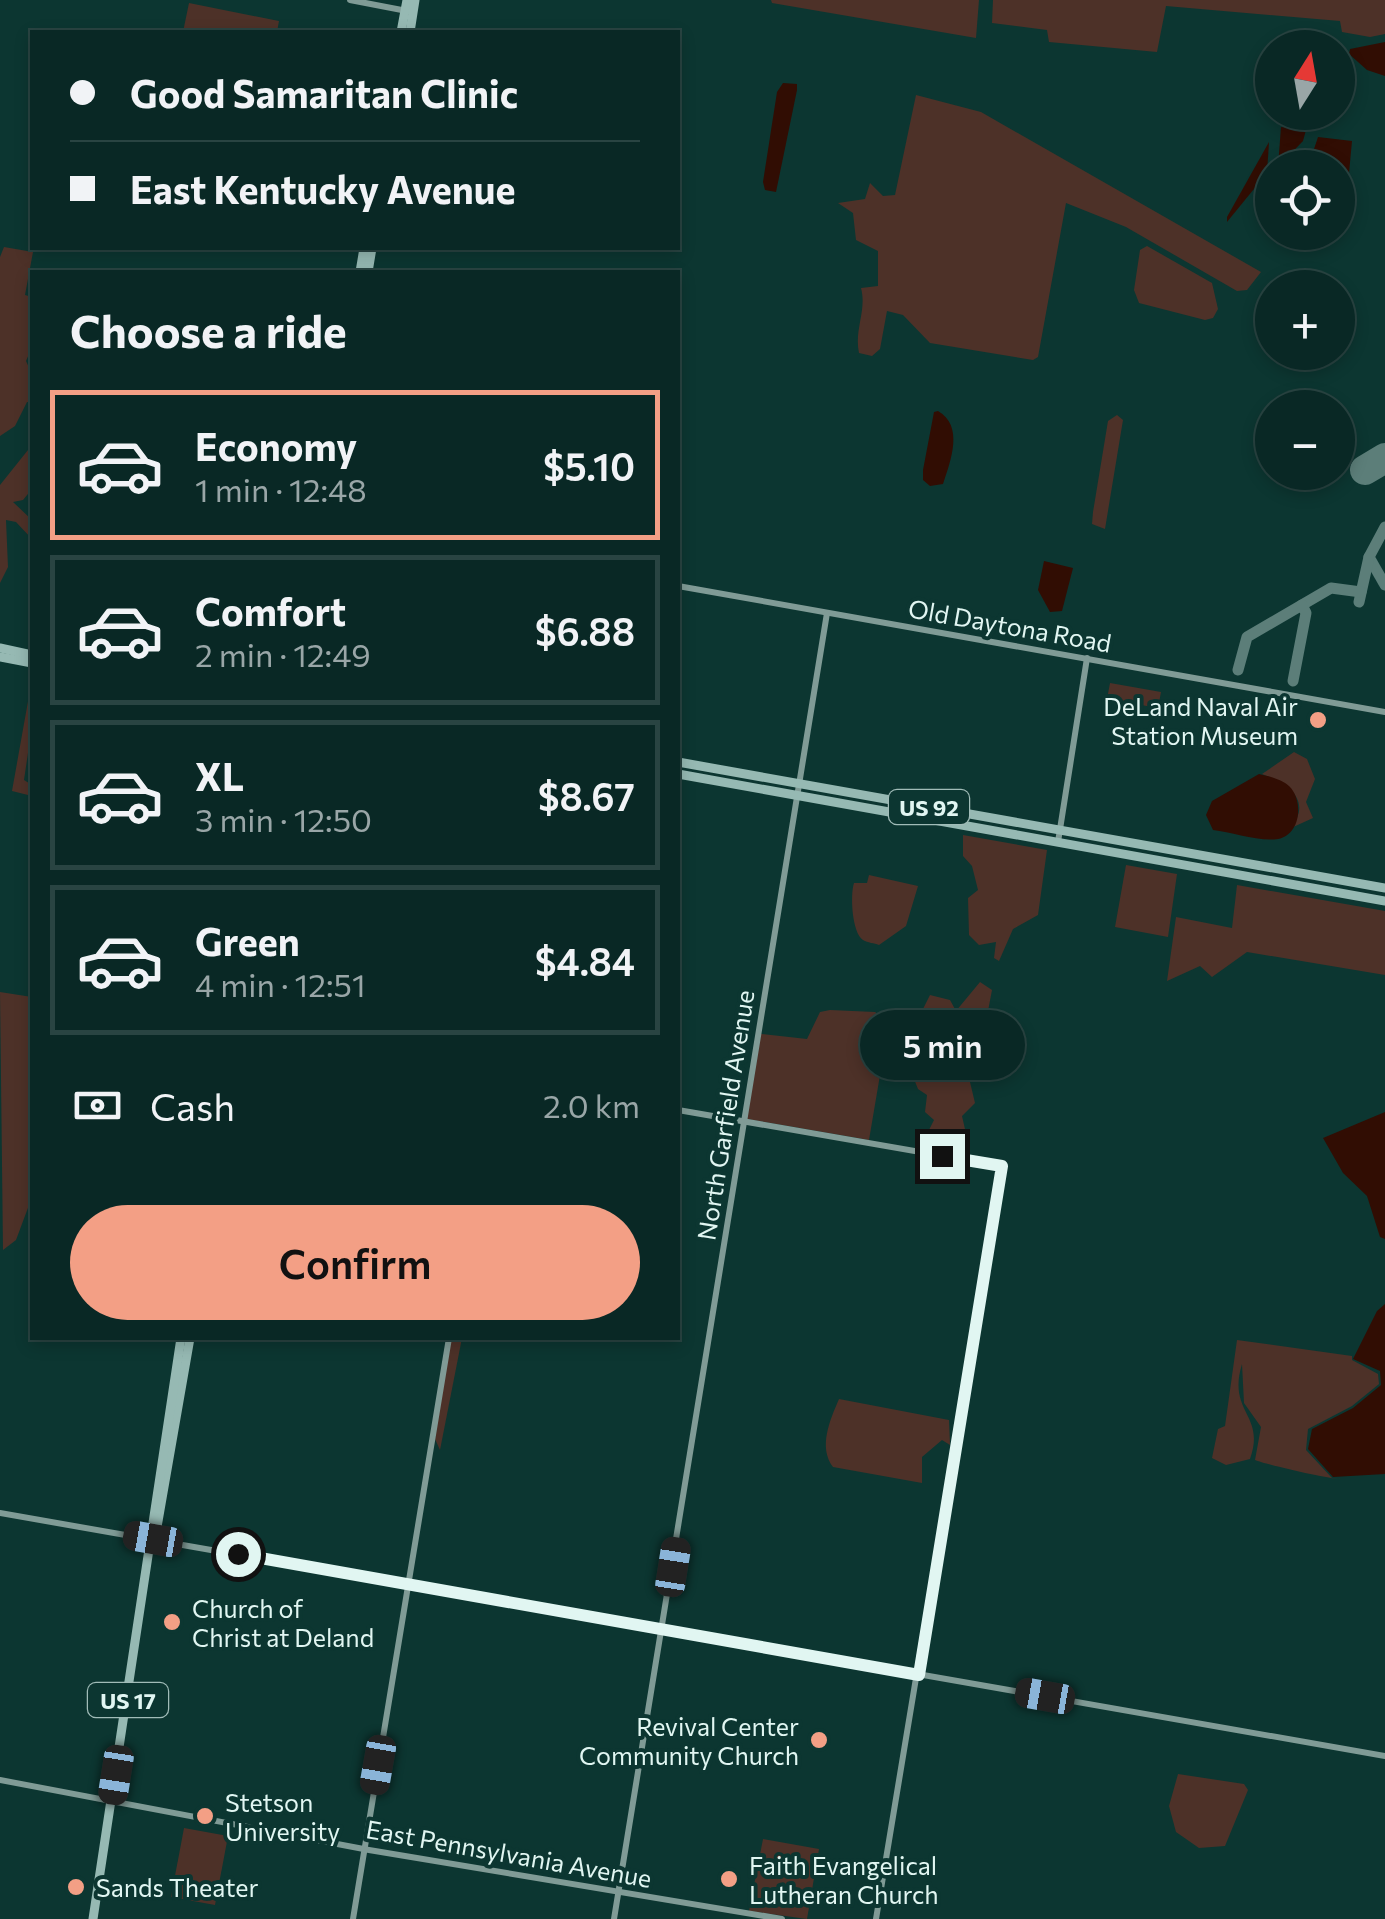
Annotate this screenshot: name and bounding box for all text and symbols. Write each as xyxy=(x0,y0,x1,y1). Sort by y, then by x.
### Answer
north arrow xyxy=(1255,30,1355,130)
map controls xyxy=(1255,30,1355,490)
text: Good Samaritan Clinic xyxy=(130,69,518,116)
button: locate xyxy=(1255,150,1355,250)
text: East Kentucky Avenue xyxy=(130,165,515,212)
button: + xyxy=(1255,270,1355,370)
text: Choose a ride xyxy=(70,302,347,357)
button: − xyxy=(1255,390,1355,490)
icon: car xyxy=(75,420,165,510)
text: Economy xyxy=(195,422,357,469)
text: $5.10 xyxy=(543,442,635,489)
text: 1 min · 12:48 xyxy=(195,469,367,509)
icon: car xyxy=(75,585,165,675)
text: Comfort xyxy=(195,587,346,634)
street label: Old Daytona Road xyxy=(906,592,1114,658)
text: $6.88 xyxy=(535,607,635,654)
text: 2 min · 12:49 xyxy=(195,634,371,674)
place label: DeLand Naval Air Station Museum xyxy=(1103,691,1298,750)
marker: DeLand Naval Air Station Museum xyxy=(1307,709,1329,731)
icon: car xyxy=(75,750,165,840)
text: XL xyxy=(195,752,244,799)
text: $8.67 xyxy=(538,772,635,819)
road number: US 92 xyxy=(889,790,969,824)
text: 3 min · 12:50 xyxy=(195,799,372,839)
icon: car xyxy=(75,915,165,1005)
text: Green xyxy=(195,917,300,964)
text: $4.84 xyxy=(535,937,635,984)
text: 4 min · 12:51 xyxy=(195,964,366,1004)
street label: North Garfield Avenue xyxy=(690,988,760,1242)
callout: 5 min xyxy=(860,1011,1024,1081)
text: 5 min xyxy=(903,1025,982,1065)
icon: cash xyxy=(70,1078,125,1133)
text: Cash xyxy=(150,1082,235,1129)
text: 2.0 km xyxy=(543,1085,640,1125)
route end xyxy=(920,1134,965,1179)
button: Confirm xyxy=(70,1205,640,1320)
car xyxy=(121,1519,185,1559)
route start xyxy=(216,1532,261,1577)
car xyxy=(653,1535,693,1599)
place label: Church of Christ at Deland xyxy=(192,1593,374,1652)
marker: Church of Christ at Deland xyxy=(161,1611,183,1633)
car xyxy=(1013,1676,1077,1716)
road number: US 17 xyxy=(88,1683,168,1717)
place label: Revival Center Community Church xyxy=(579,1711,799,1770)
marker: Revival Center Community Church xyxy=(808,1729,830,1751)
car xyxy=(358,1733,398,1797)
car xyxy=(96,1743,136,1807)
place label: Stetson University xyxy=(225,1787,340,1846)
marker: Stetson University xyxy=(194,1805,216,1827)
street label: East Pennsylvania Avenue xyxy=(364,1813,654,1893)
place label: Faith Evangelical Lutheran Church xyxy=(749,1850,939,1909)
marker: Faith Evangelical Lutheran Church xyxy=(718,1868,740,1890)
place label: Sands Theater xyxy=(96,1872,259,1902)
marker: Sands Theater xyxy=(65,1876,87,1898)

